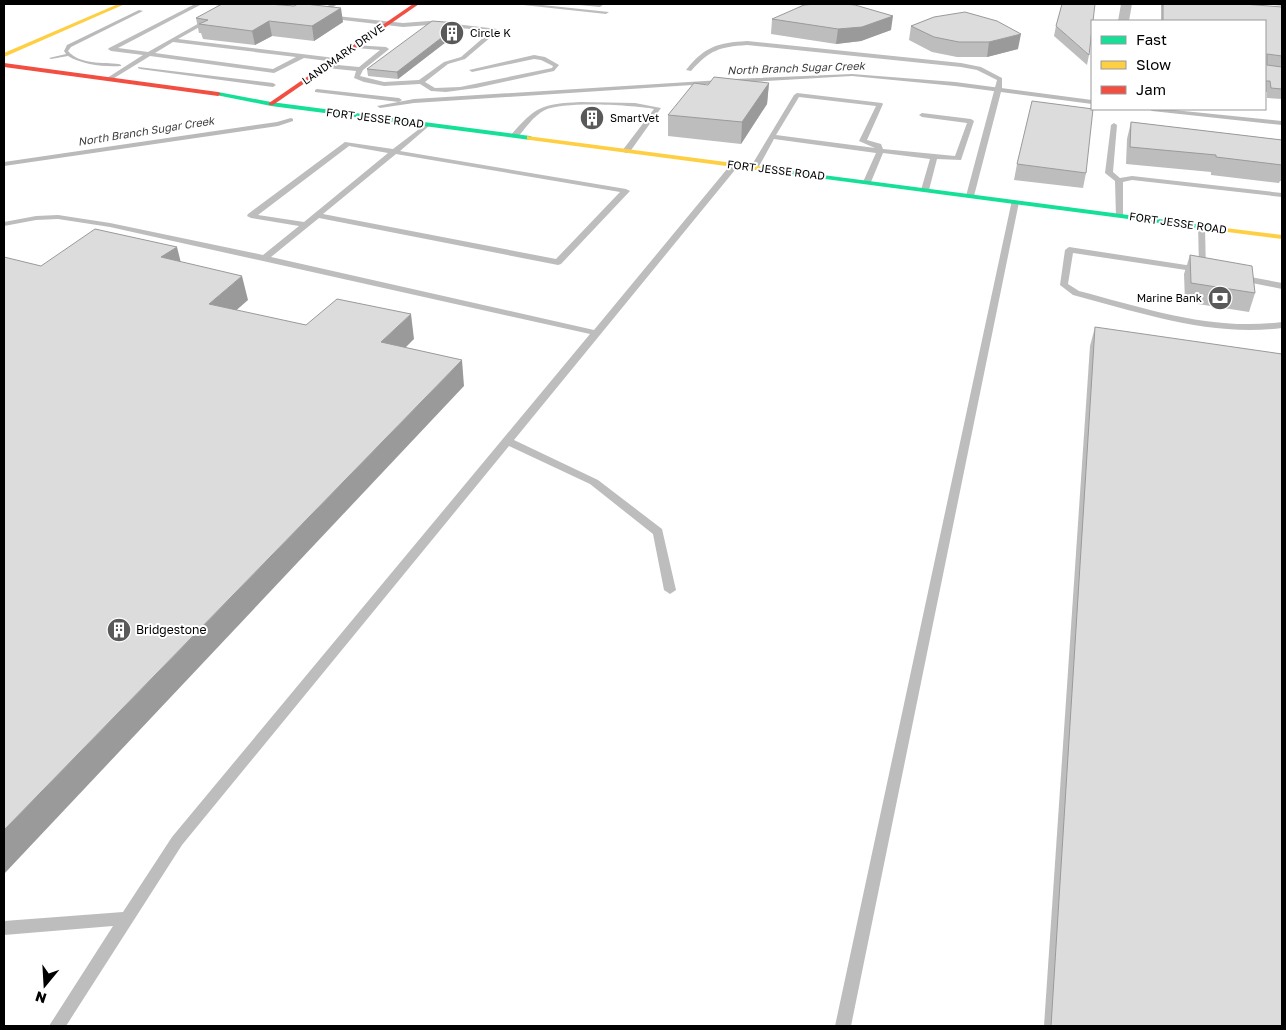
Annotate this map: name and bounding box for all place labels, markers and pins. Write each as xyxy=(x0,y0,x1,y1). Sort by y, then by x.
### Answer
building icon: Circle K xyxy=(439,20,465,46)
place label: Circle K xyxy=(470,26,511,39)
building icon: SmartVet xyxy=(579,105,605,131)
place label: SmartVet xyxy=(610,111,659,124)
bank icon: Marine Bank xyxy=(1207,285,1233,311)
place label: Marine Bank xyxy=(1137,291,1202,304)
building icon: Bridgestone xyxy=(106,617,132,643)
place label: Bridgestone xyxy=(136,622,206,637)

